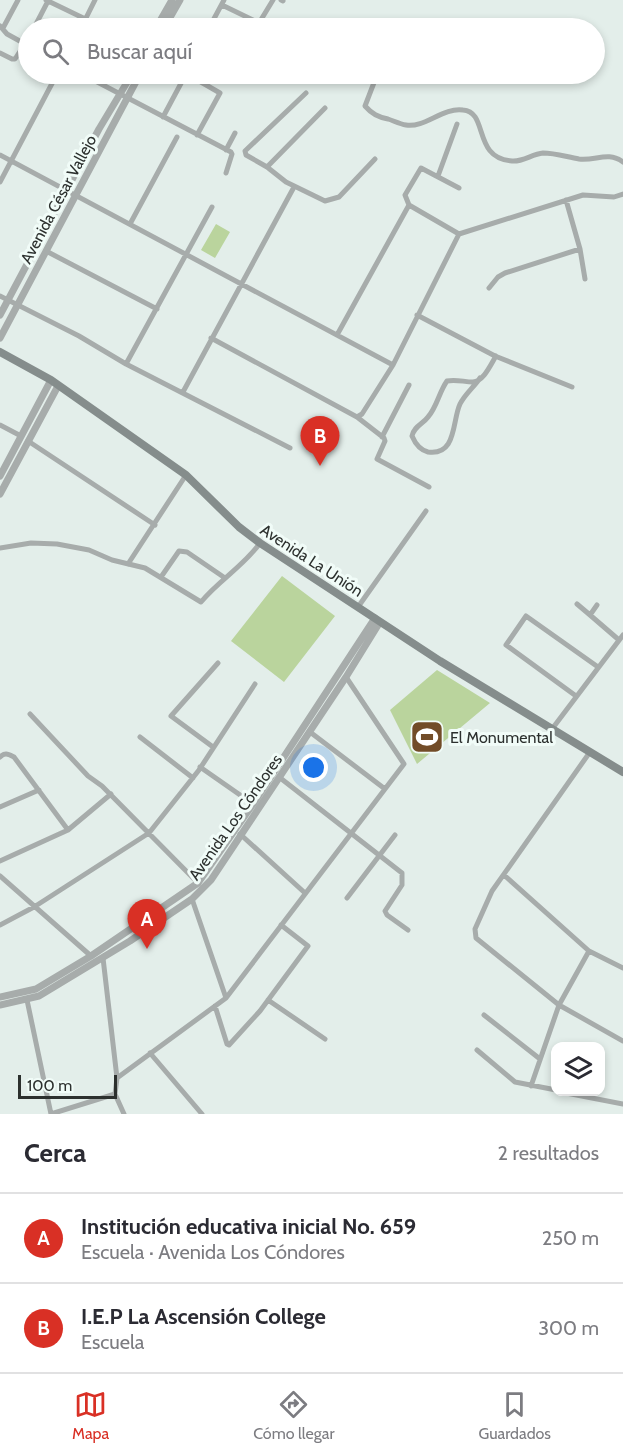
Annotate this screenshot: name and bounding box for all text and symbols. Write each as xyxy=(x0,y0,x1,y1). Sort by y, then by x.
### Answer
search box xyxy=(18,18,605,84)
icon: search xyxy=(39,35,72,68)
text: Buscar aquí xyxy=(87,38,192,65)
street label: Avenida César Vallejo xyxy=(16,131,101,267)
pin: B xyxy=(300,416,340,466)
street label: Avenida La Unión xyxy=(257,520,367,601)
sports icon: El Monumental xyxy=(409,719,445,755)
place label: El Monumental xyxy=(450,728,553,747)
street label: Avenida Los Cóndores xyxy=(185,750,286,884)
your location xyxy=(299,753,328,782)
pin: A xyxy=(128,900,166,949)
map controls xyxy=(551,1042,605,1096)
button: layers xyxy=(551,1042,605,1096)
scale bar xyxy=(18,1072,117,1100)
text: 100 m xyxy=(27,1076,72,1095)
text: Cerca xyxy=(24,1137,86,1169)
text: 2 resultados xyxy=(498,1141,599,1165)
text: Institución educativa inicial No. 659 xyxy=(81,1213,416,1240)
text: A xyxy=(37,1226,50,1250)
text: 250 m xyxy=(542,1226,599,1250)
text: Escuela · Avenida Los Cóndores xyxy=(81,1240,345,1264)
text: I.E.P La Ascensión College xyxy=(81,1303,326,1330)
text: B xyxy=(37,1316,50,1340)
text: 300 m xyxy=(538,1316,599,1340)
text: Escuela xyxy=(81,1330,144,1354)
tab: Mapa xyxy=(72,1388,109,1443)
tab: Cómo llegar xyxy=(253,1388,334,1443)
tab: Guardados xyxy=(479,1388,551,1443)

